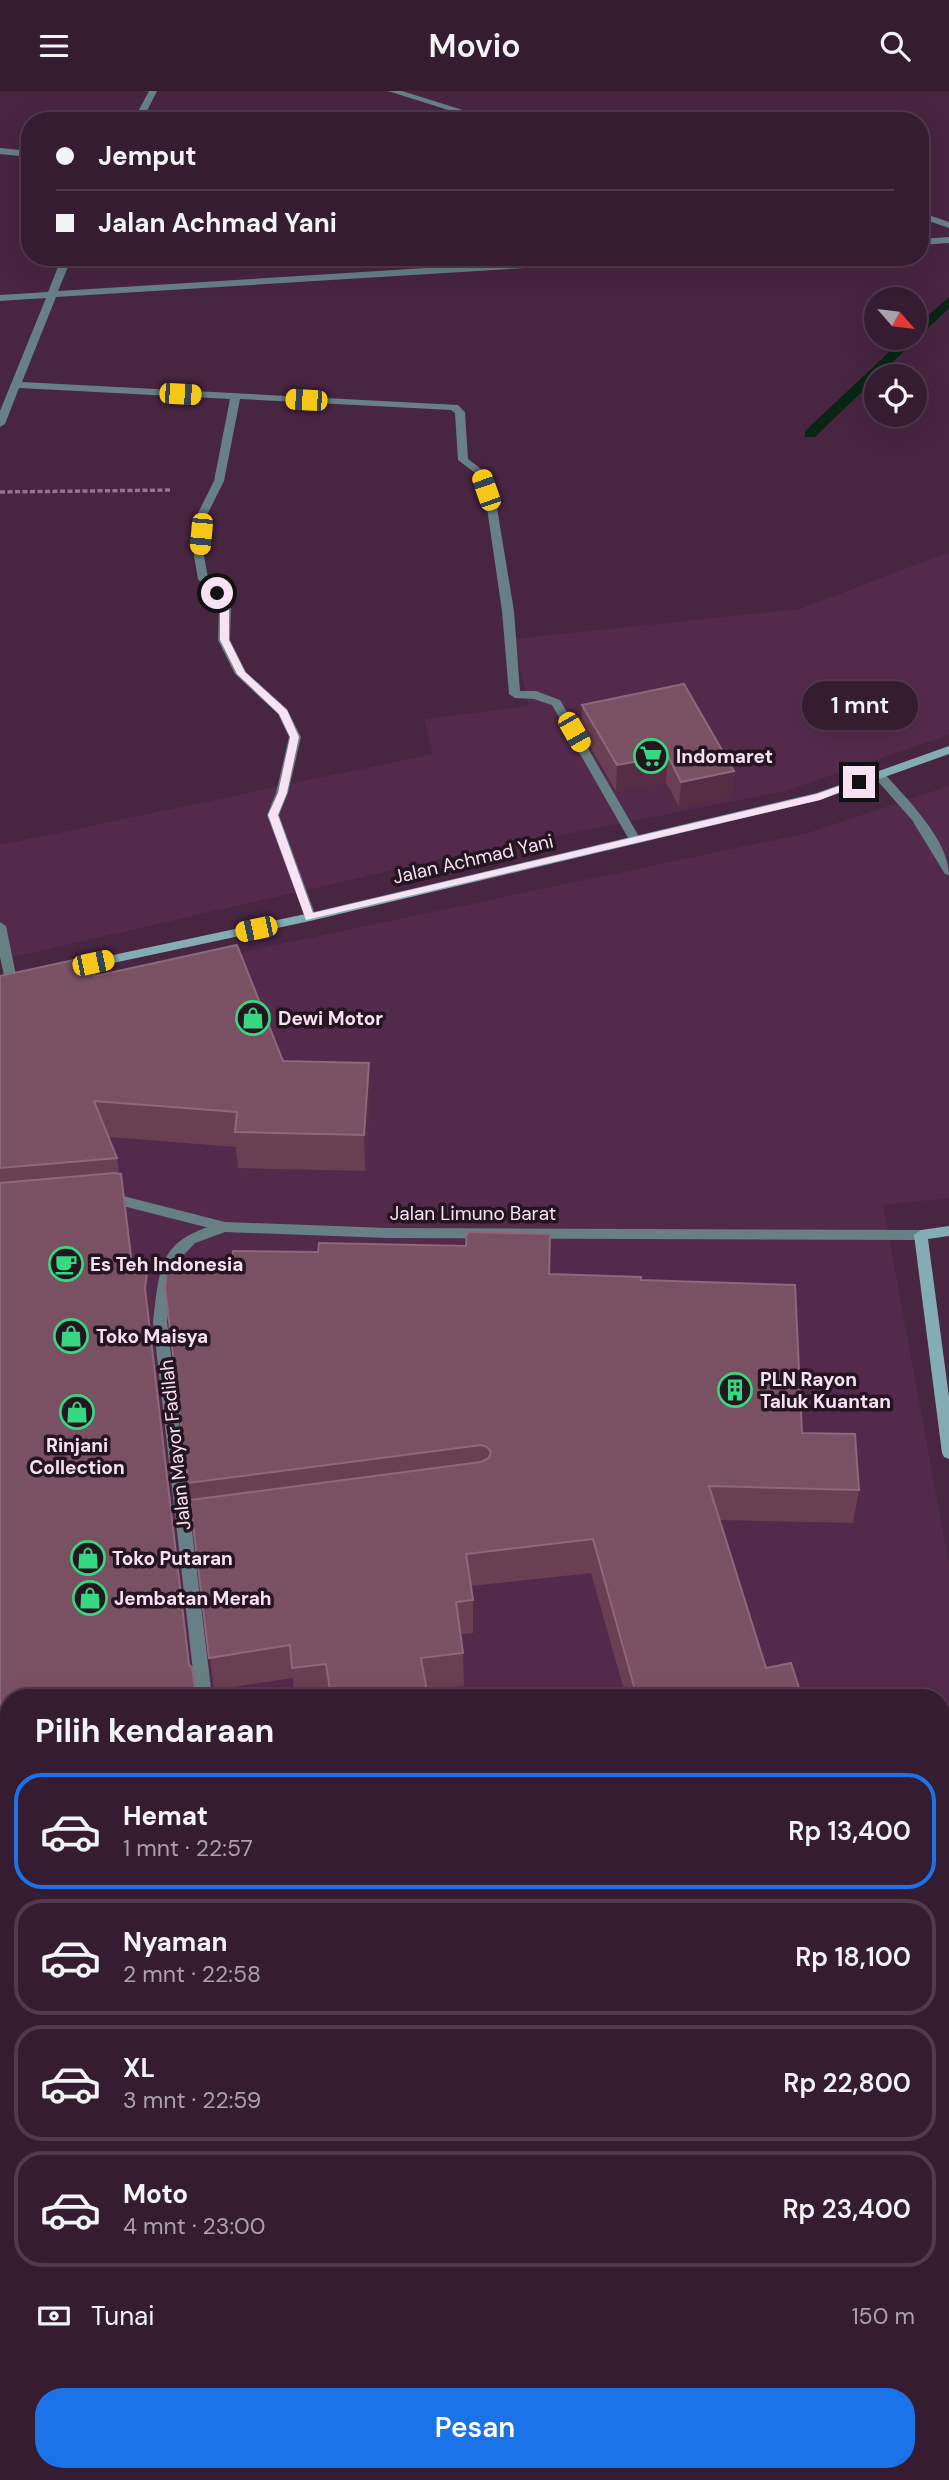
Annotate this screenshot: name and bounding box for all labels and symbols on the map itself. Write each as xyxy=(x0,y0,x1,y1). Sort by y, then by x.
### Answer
north arrow xyxy=(864,287,928,350)
car xyxy=(159,382,202,406)
car xyxy=(285,388,328,412)
car xyxy=(470,467,503,513)
car xyxy=(189,512,214,556)
route start xyxy=(201,577,233,609)
callout: 1 mnt xyxy=(801,681,917,729)
car xyxy=(555,709,594,755)
supermarket icon: Indomaret xyxy=(632,737,670,775)
place label: Indomaret xyxy=(676,744,773,769)
route end xyxy=(843,766,875,798)
street label: Jalan Achmad Yani xyxy=(390,828,556,890)
car xyxy=(234,914,279,944)
car xyxy=(71,948,116,978)
shop icon: Dewi Motor xyxy=(234,999,272,1037)
place label: Dewi Motor xyxy=(278,1006,383,1031)
street label: Jalan Limuno Barat xyxy=(390,1201,556,1226)
cafe icon: Es Teh Indonesia xyxy=(47,1245,85,1283)
place label: Es Teh Indonesia xyxy=(90,1252,243,1277)
shop icon: Toko Maisya xyxy=(52,1317,90,1355)
place label: Toko Maisya xyxy=(96,1324,208,1349)
street label: Jalan Mayor Fadilah xyxy=(154,1359,196,1531)
place label: PLN Rayon Taluk Kuantan xyxy=(760,1367,891,1414)
building icon: PLN Rayon Taluk Kuantan xyxy=(716,1371,754,1409)
shop icon: Rinjani Collection xyxy=(58,1393,96,1431)
place label: Rinjani Collection xyxy=(29,1433,125,1480)
shop icon: Toko Putaran xyxy=(69,1539,107,1577)
place label: Toko Putaran xyxy=(112,1546,233,1571)
shop icon: Jembatan Merah xyxy=(71,1579,109,1617)
place label: Jembatan Merah xyxy=(114,1586,272,1611)

